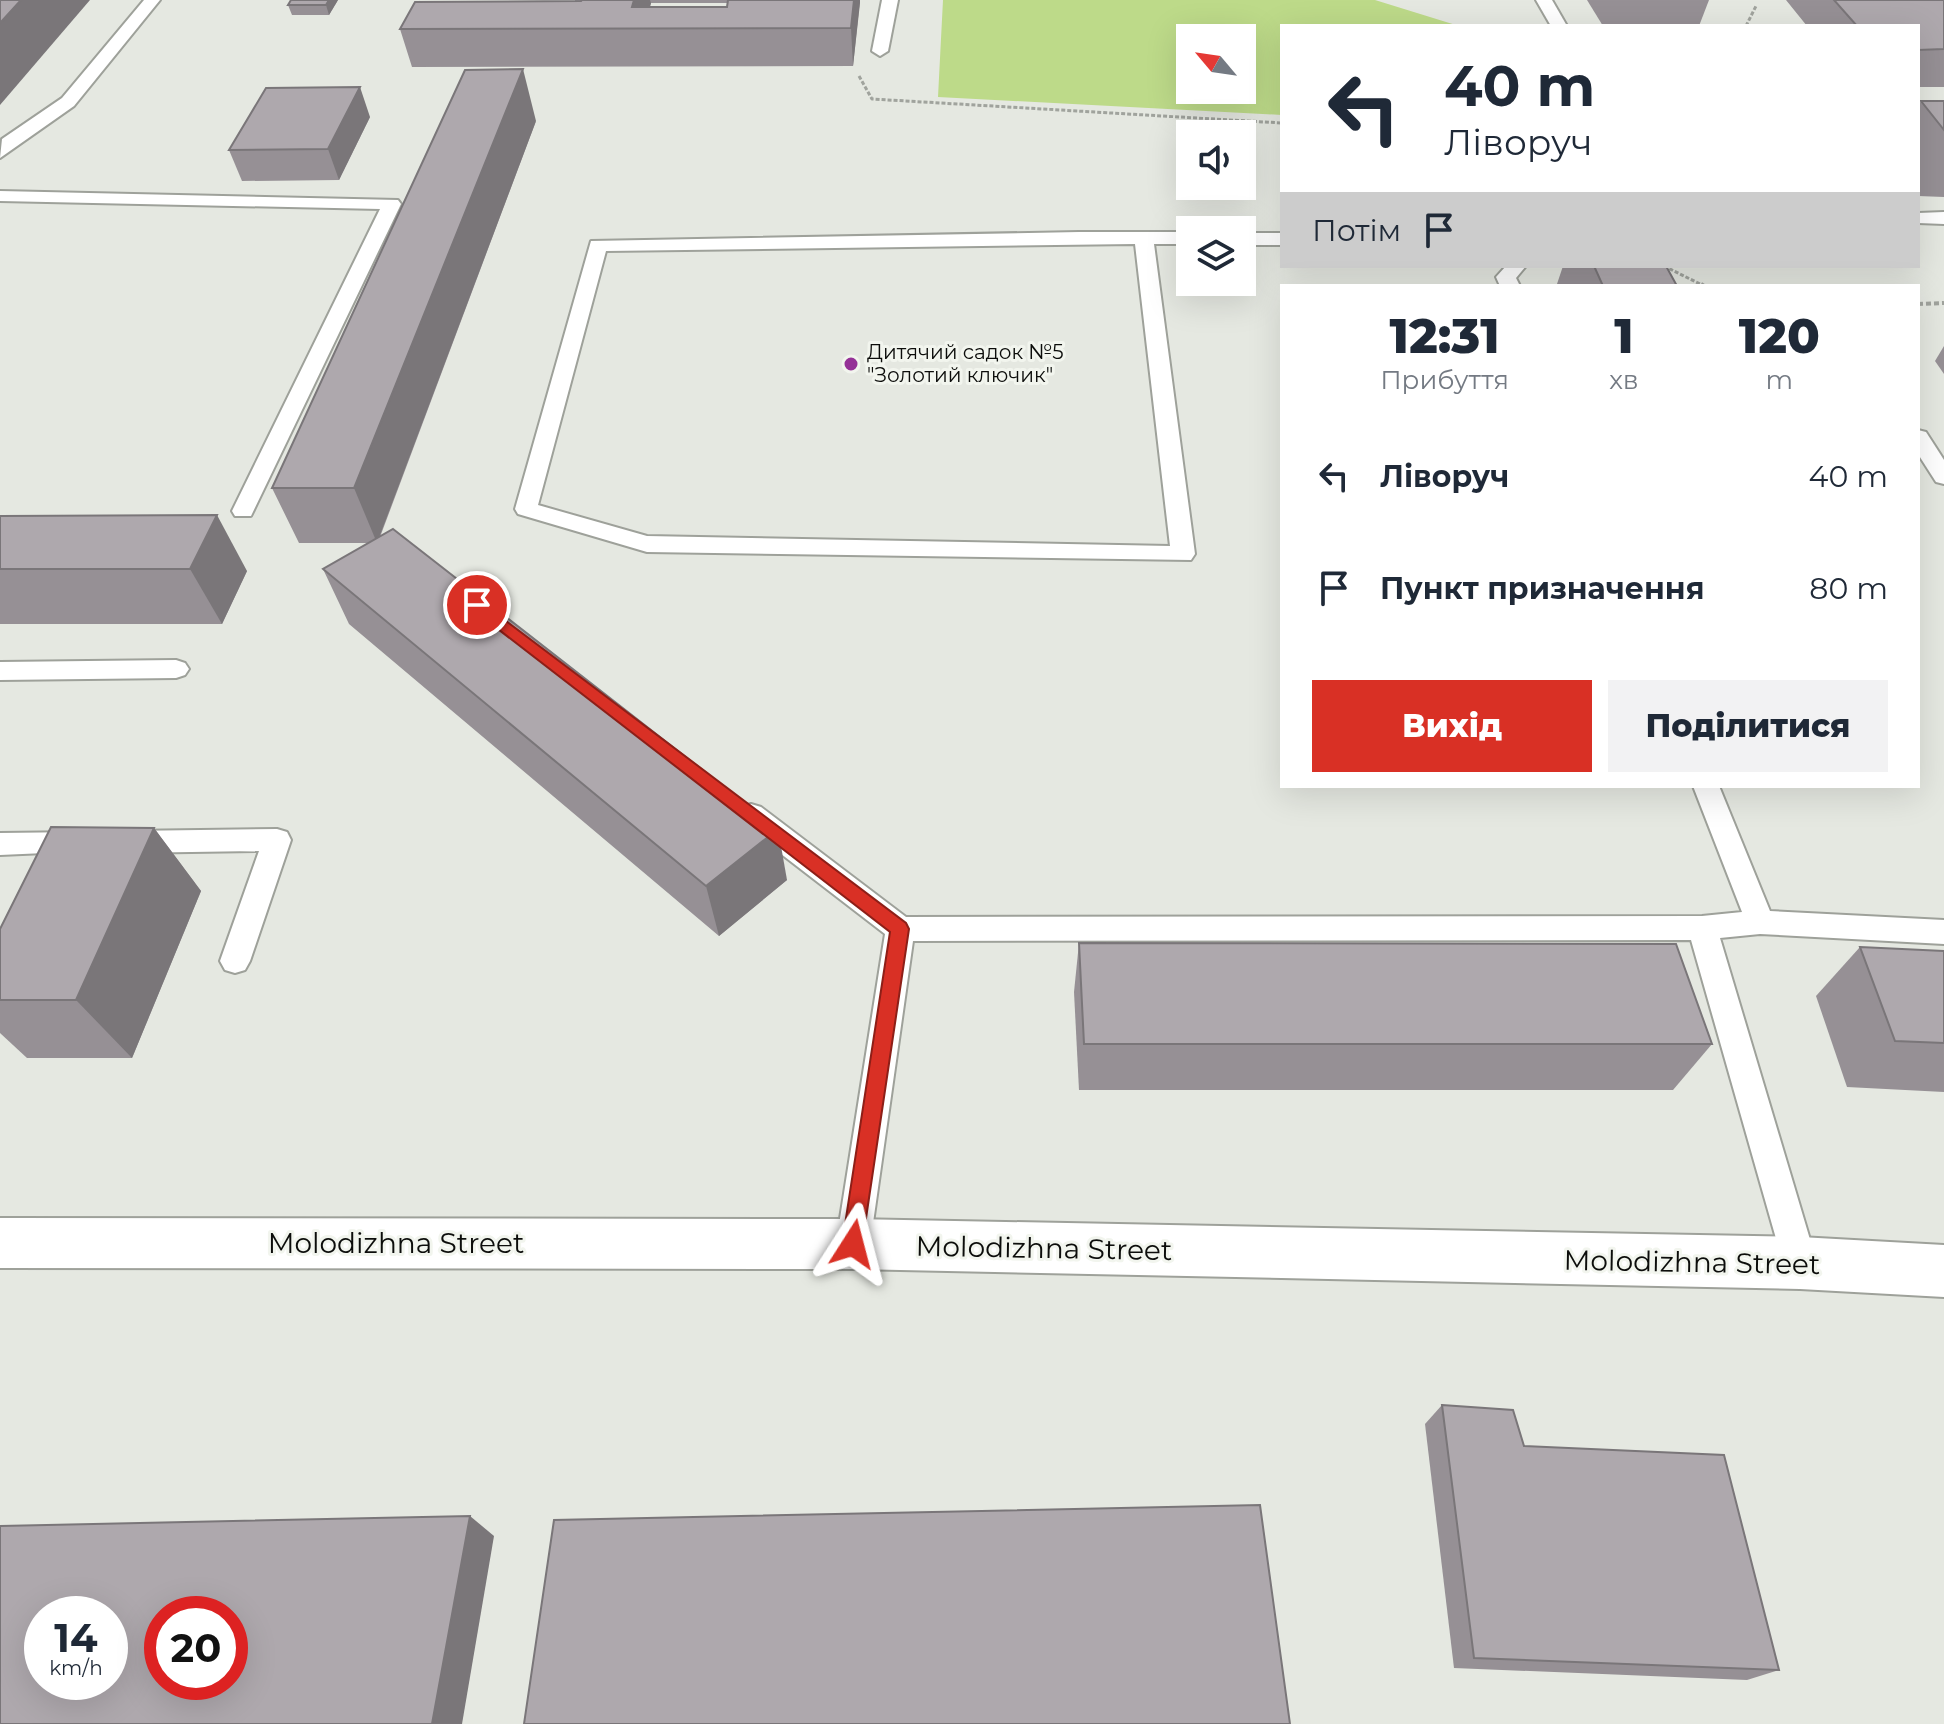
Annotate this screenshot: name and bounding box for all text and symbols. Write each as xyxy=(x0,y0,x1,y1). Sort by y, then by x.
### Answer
north arrow xyxy=(1176,24,1256,104)
map controls xyxy=(1176,24,1256,296)
text: 40 m xyxy=(1444,52,1595,120)
icon: left xyxy=(1312,56,1416,160)
button: sound xyxy=(1176,120,1256,200)
text: Ліворуч xyxy=(1444,120,1593,164)
icon: arrive xyxy=(1417,208,1461,252)
text: Потім xyxy=(1312,212,1401,249)
button: layers xyxy=(1176,216,1256,296)
text: 12:31 xyxy=(1389,307,1500,365)
text: 1 xyxy=(1614,307,1634,365)
text: 120 xyxy=(1739,307,1820,365)
place label: Дитячий садок №5 "Золотий ключик" xyxy=(867,340,1064,387)
marker: Дитячий садок №5 "Золотий ключик" xyxy=(842,355,860,373)
text: Прибуття xyxy=(1380,364,1509,396)
text: хв xyxy=(1609,364,1639,396)
text: m xyxy=(1766,364,1793,396)
icon: left xyxy=(1312,454,1356,498)
text: Ліворуч xyxy=(1380,458,1509,495)
text: 40 m xyxy=(1809,458,1888,495)
icon: arrive xyxy=(1312,566,1356,610)
text: Пункт призначення xyxy=(1380,570,1705,607)
text: 80 m xyxy=(1809,570,1888,607)
pin xyxy=(443,571,511,639)
icon: arrive xyxy=(455,583,499,627)
button: Вихід xyxy=(1312,680,1592,772)
button: Поділитися xyxy=(1608,680,1888,772)
position arrow xyxy=(811,1202,895,1286)
street label: Molodizhna Street xyxy=(268,1226,524,1260)
street label: Molodizhna Street xyxy=(915,1229,1173,1267)
street label: Molodizhna Street xyxy=(1563,1243,1821,1281)
speed limit sign: 20 xyxy=(144,1596,248,1700)
text: 14 xyxy=(54,1613,98,1662)
text: km/h xyxy=(49,1656,103,1680)

